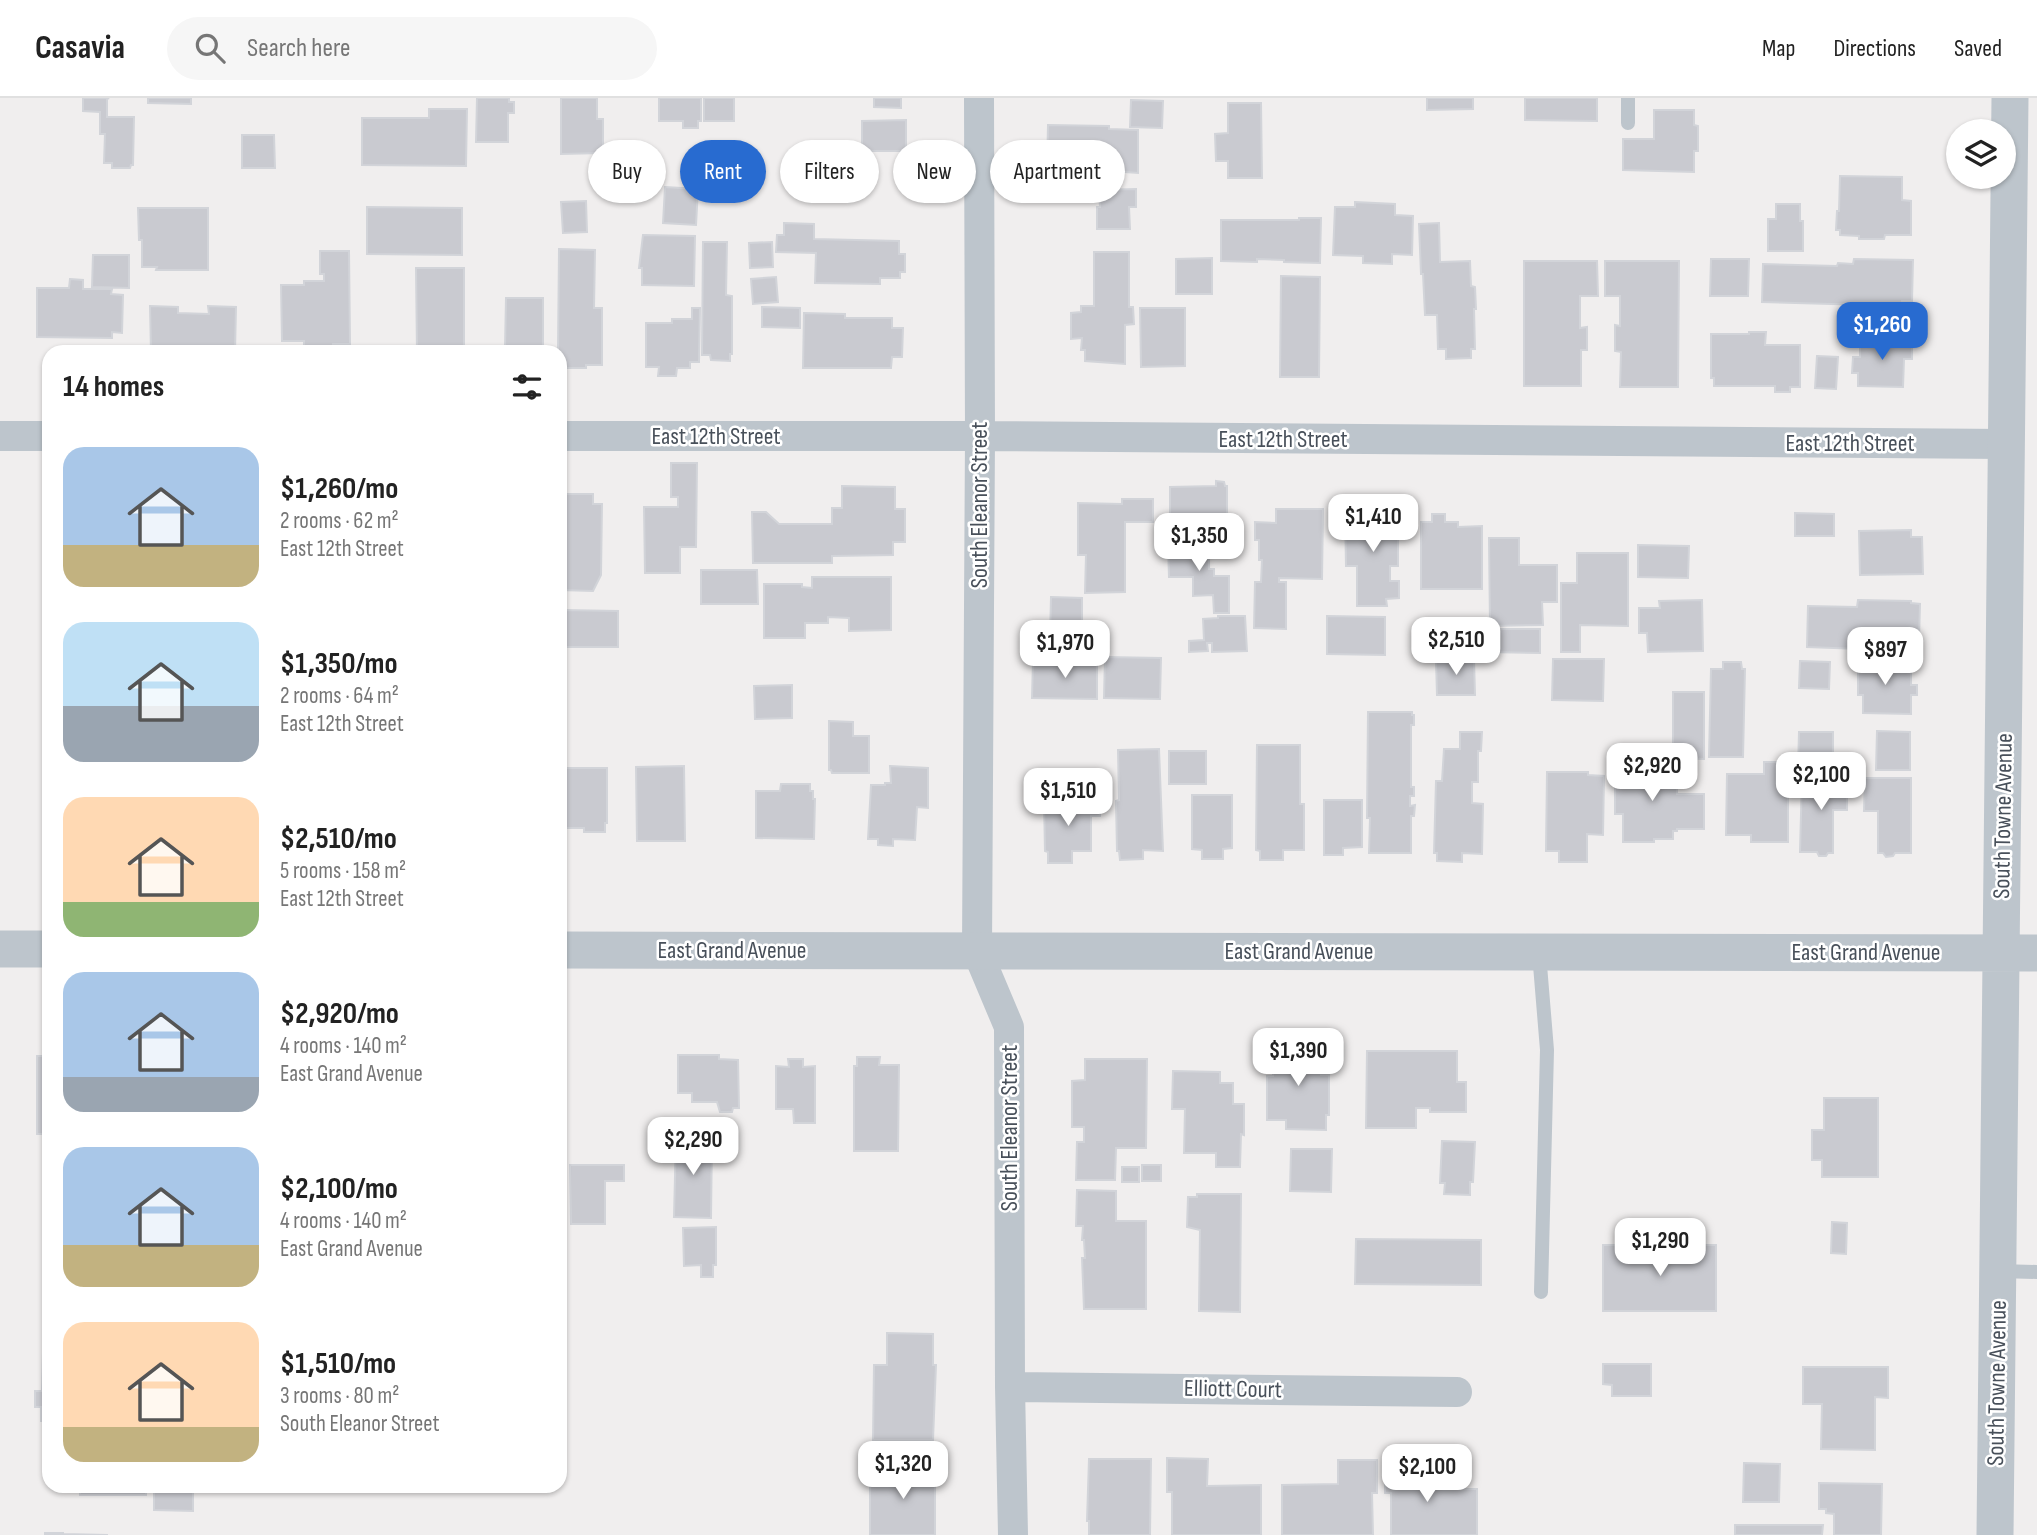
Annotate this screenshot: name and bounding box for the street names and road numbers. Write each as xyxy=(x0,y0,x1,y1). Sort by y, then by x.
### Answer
street label: East 12th Street xyxy=(651,422,781,451)
street label: South Eleanor Street xyxy=(965,422,994,588)
street label: East 12th Street xyxy=(1218,425,1348,454)
street label: East 12th Street xyxy=(1785,429,1915,458)
street label: South Towne Avenue xyxy=(1987,733,2019,899)
street label: East Grand Avenue xyxy=(657,936,807,965)
street label: East Grand Avenue xyxy=(1224,937,1374,966)
street label: East Grand Avenue xyxy=(1791,938,1941,967)
street label: South Eleanor Street xyxy=(995,1045,1024,1211)
street label: South Towne Avenue xyxy=(1981,1300,2013,1466)
street label: Elliott Court xyxy=(1184,1374,1282,1404)

